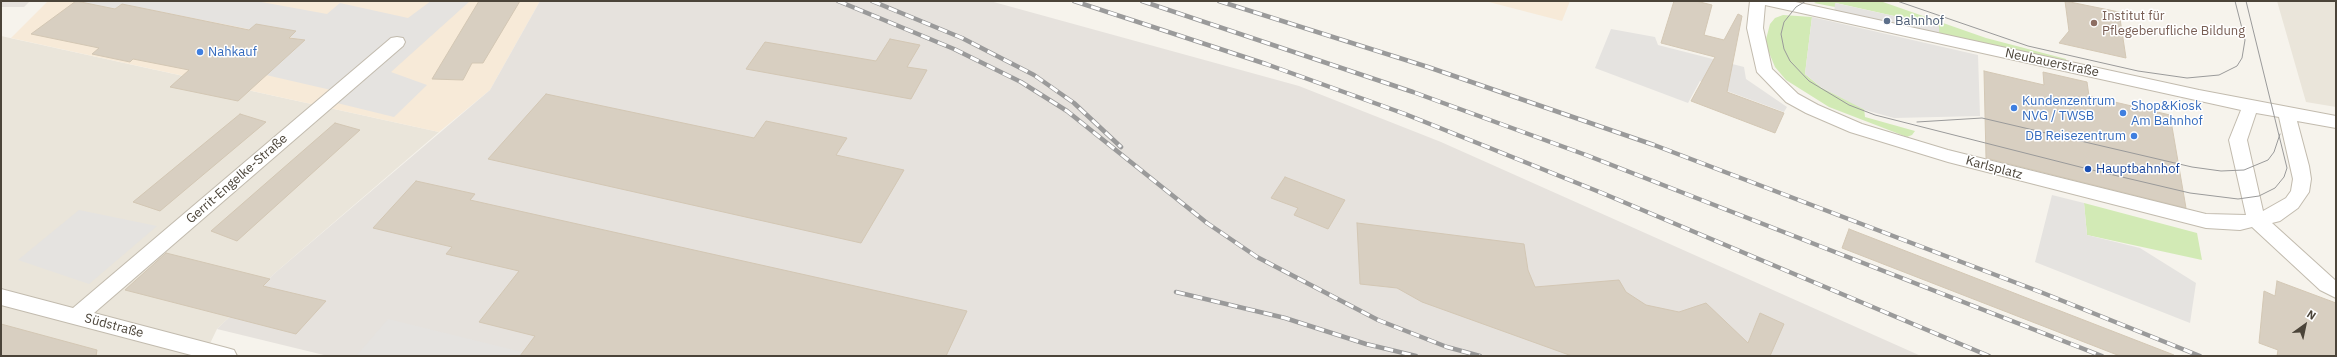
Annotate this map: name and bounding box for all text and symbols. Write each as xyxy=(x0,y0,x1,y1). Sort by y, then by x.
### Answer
place label: Institut für Pflegeberufliche Bildung xyxy=(2102,8,2245,39)
place label: Bahnhof xyxy=(1895,13,1944,29)
marker: Bahnhof xyxy=(1882,16,1892,26)
marker: Institut für Pflegeberufliche Bildung xyxy=(2089,18,2099,28)
place label: Nahkauf xyxy=(208,44,257,60)
street label: Neubauerstraße xyxy=(2004,45,2100,81)
marker: Nahkauf xyxy=(195,47,205,57)
place label: Kundenzentrum NVG / TWSB xyxy=(2022,93,2115,124)
place label: Shop&Kiosk Am Bahnhof xyxy=(2131,98,2203,129)
marker: Kundenzentrum NVG / TWSB xyxy=(2009,103,2019,113)
marker: Shop&Kiosk Am Bahnhof xyxy=(2118,108,2128,118)
place label: DB Reisezentrum xyxy=(2025,128,2126,144)
street label: Gerrit-Engelke-Straße xyxy=(183,131,291,227)
marker: DB Reisezentrum xyxy=(2129,131,2139,141)
street label: Karlsplatz xyxy=(1964,153,2024,183)
place label: Hauptbahnhof xyxy=(2096,161,2180,177)
marker: Hauptbahnhof xyxy=(2083,164,2093,174)
north arrow xyxy=(2285,305,2325,345)
text: N xyxy=(2304,307,2319,323)
street label: Südstraße xyxy=(83,311,145,341)

